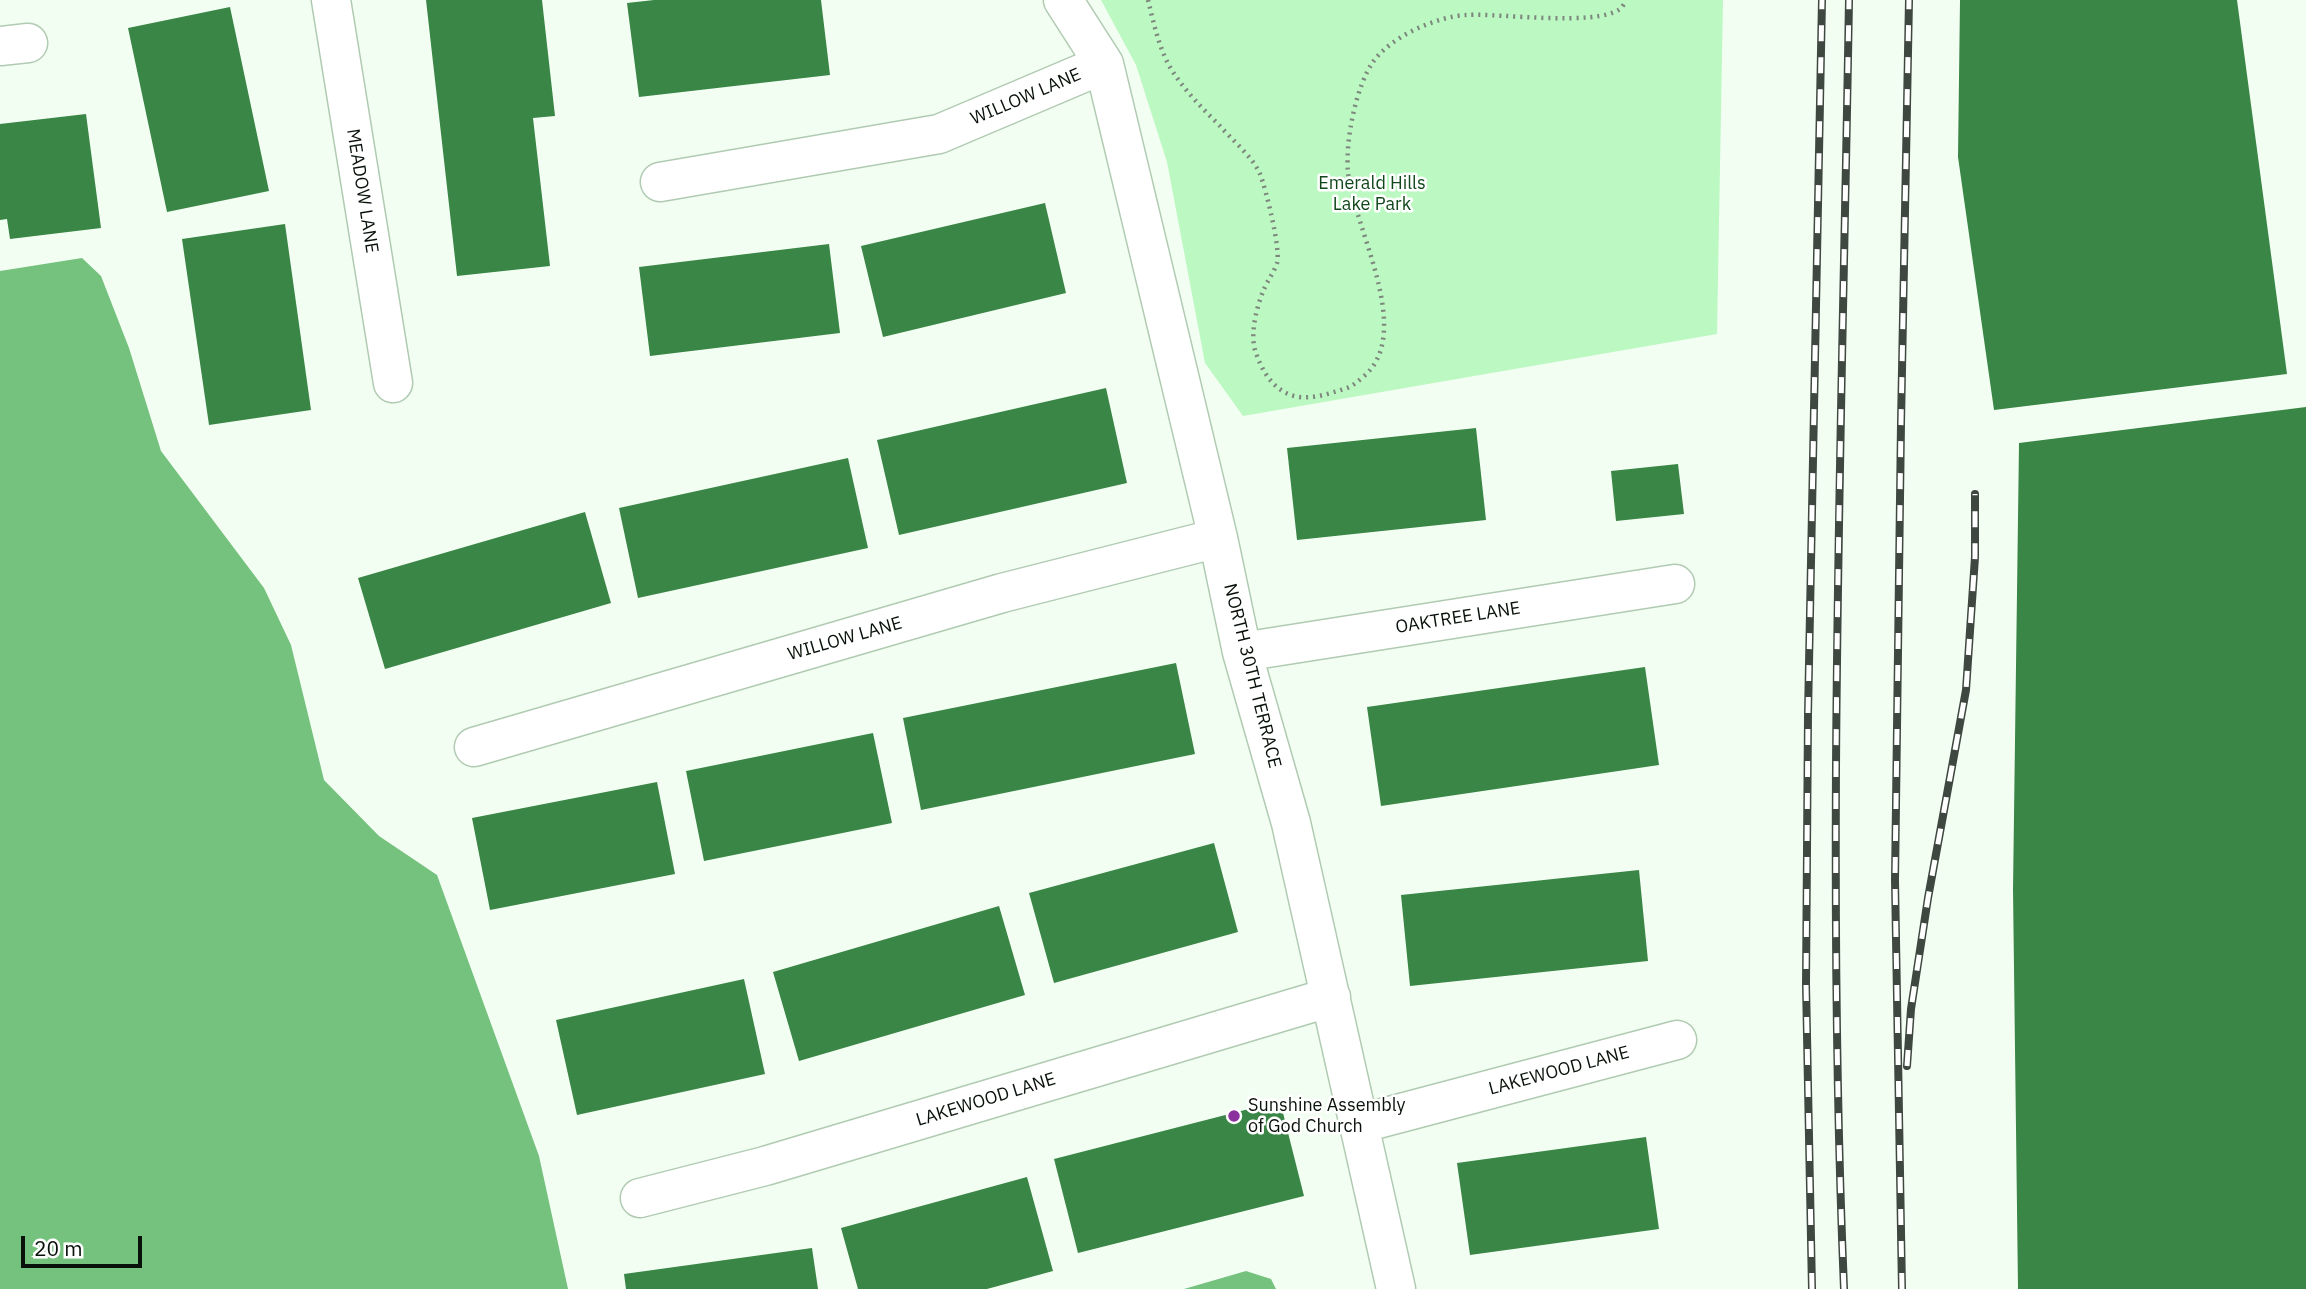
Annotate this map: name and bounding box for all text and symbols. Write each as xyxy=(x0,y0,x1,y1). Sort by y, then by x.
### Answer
street label: WILLOW LANE xyxy=(968,64,1084,130)
street label: MEADOW LANE xyxy=(341,127,383,255)
park label: Emerald Hills Lake Park xyxy=(1318,173,1426,216)
street label: NORTH 30TH TERRACE xyxy=(1219,581,1285,771)
street label: OAKTREE LANE xyxy=(1394,597,1522,639)
street label: WILLOW LANE xyxy=(785,612,905,666)
street label: LAKEWOOD LANE xyxy=(1486,1042,1632,1100)
street label: LAKEWOOD LANE xyxy=(914,1069,1058,1131)
place label: Sunshine Assembly of God Church xyxy=(1248,1095,1405,1138)
marker: Sunshine Assembly of God Church xyxy=(1226,1108,1242,1124)
scale bar xyxy=(24,1222,145,1266)
text: 20 m xyxy=(34,1234,83,1262)

